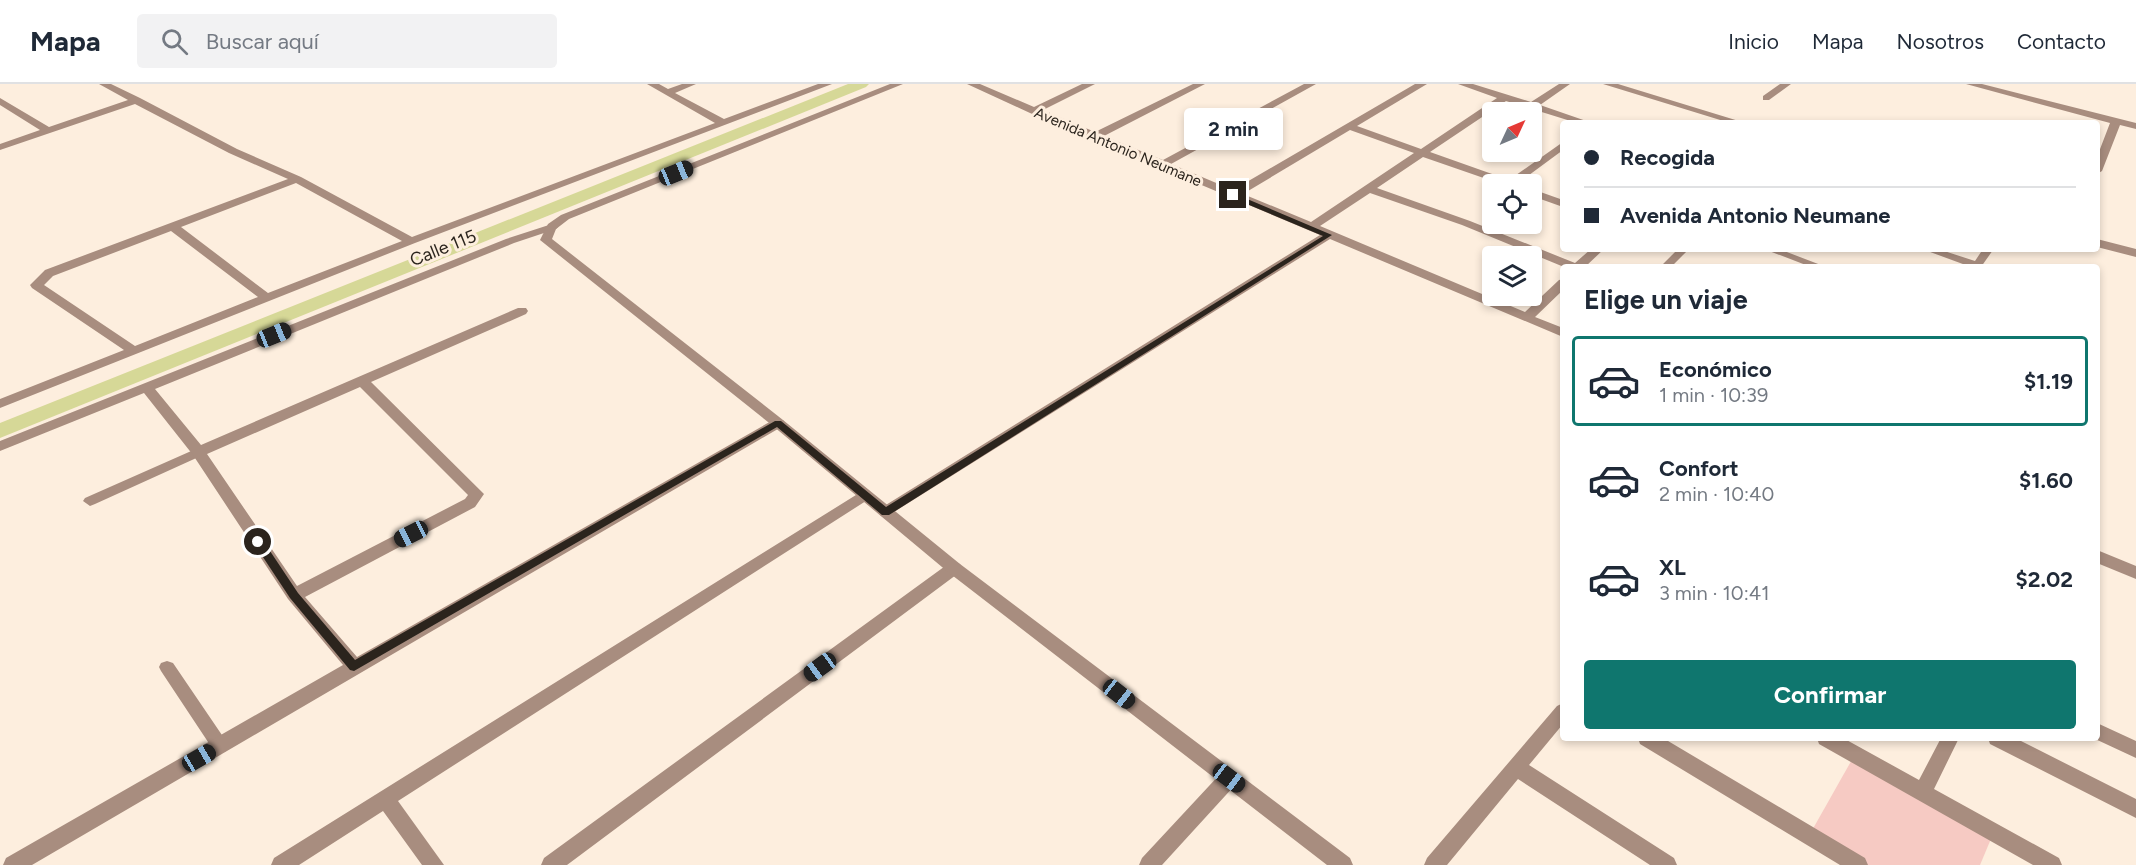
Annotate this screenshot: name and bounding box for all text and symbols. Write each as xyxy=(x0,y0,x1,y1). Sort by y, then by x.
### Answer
search box xyxy=(137,14,557,68)
text: Mapa xyxy=(30,24,101,58)
icon: search xyxy=(158,25,191,58)
text: Buscar aquí xyxy=(206,28,319,55)
text: Inicio xyxy=(1728,29,1779,54)
text: Mapa xyxy=(1812,29,1864,54)
text: Nosotros xyxy=(1897,29,1984,54)
text: Contacto xyxy=(2017,29,2106,54)
north arrow xyxy=(1482,102,1542,162)
map controls xyxy=(1482,102,1542,306)
street label: Avenida Antonio Neumane xyxy=(1032,104,1204,190)
callout: 2 min xyxy=(1184,108,1282,150)
text: 2 min xyxy=(1208,117,1259,141)
text: Recogida xyxy=(1620,144,1715,171)
car xyxy=(656,158,696,188)
button: locate xyxy=(1482,174,1542,234)
route end xyxy=(1219,181,1246,208)
text: Avenida Antonio Neumane xyxy=(1620,202,1890,229)
street label: Calle 115 xyxy=(407,225,479,271)
button: layers xyxy=(1482,246,1542,306)
text: Elige un viaje xyxy=(1584,283,1748,316)
car xyxy=(254,320,294,350)
icon: car xyxy=(1587,354,1641,408)
text: Económico xyxy=(1659,356,1772,383)
text: $1.19 xyxy=(2024,368,2073,395)
text: 1 min · 10:39 xyxy=(1659,383,1768,407)
icon: car xyxy=(1587,453,1641,507)
text: Confort xyxy=(1659,455,1739,482)
text: $1.60 xyxy=(2019,467,2073,494)
text: 2 min · 10:40 xyxy=(1659,482,1774,506)
car xyxy=(391,518,431,550)
route start xyxy=(244,528,271,555)
icon: car xyxy=(1587,552,1641,606)
text: XL xyxy=(1659,554,1686,581)
text: $2.02 xyxy=(2016,566,2073,593)
text: 3 min · 10:41 xyxy=(1659,581,1769,605)
car xyxy=(800,649,840,685)
button: Confirmar xyxy=(1584,660,2076,729)
car xyxy=(1099,676,1139,712)
car xyxy=(179,741,219,775)
car xyxy=(1209,760,1249,796)

